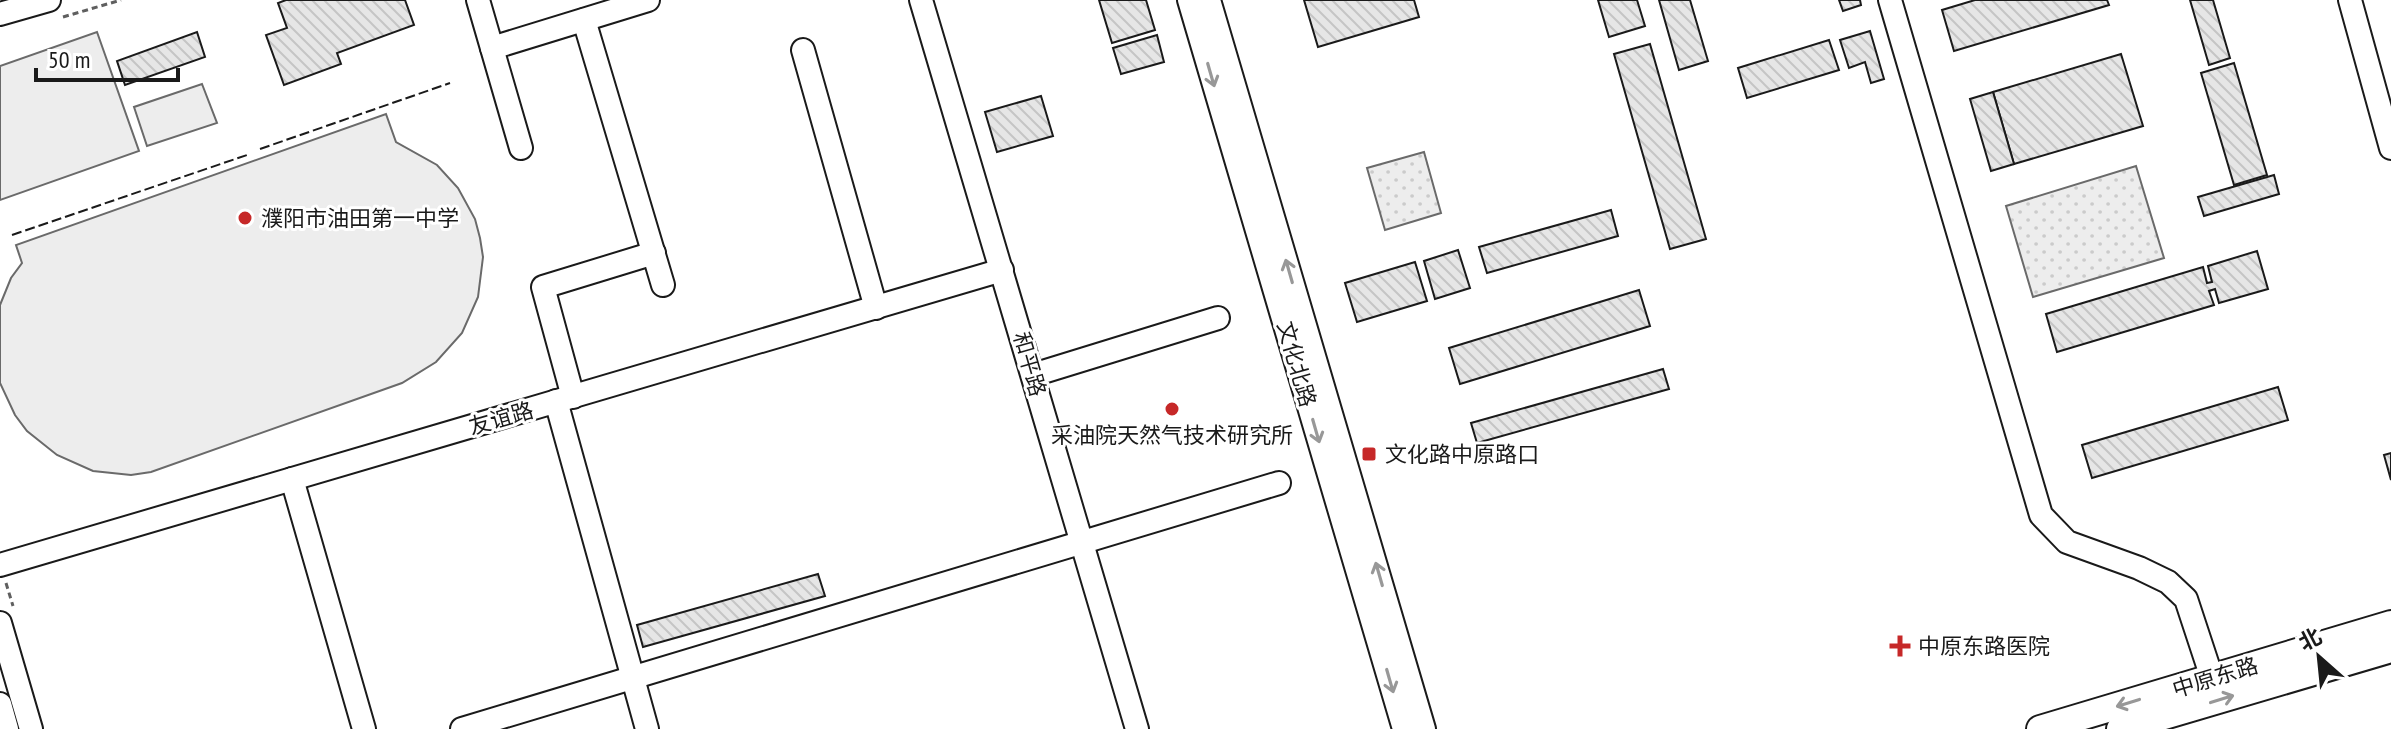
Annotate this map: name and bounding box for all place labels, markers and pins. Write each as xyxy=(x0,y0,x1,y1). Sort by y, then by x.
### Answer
place label: 濮阳市油田第一中学 xyxy=(261,204,459,232)
marker: 濮阳市油田第一中学 xyxy=(236,209,254,227)
marker: 采油院天然气技术研究所 xyxy=(1163,400,1181,418)
place label: 采油院天然气技术研究所 xyxy=(1051,421,1293,449)
place label: 文化路中原路口 xyxy=(1385,440,1539,468)
marker: 文化路中原路口 xyxy=(1360,445,1378,463)
place label: 中原东路医院 xyxy=(1918,632,2050,660)
marker: 中原东路医院 xyxy=(1889,635,1911,657)

